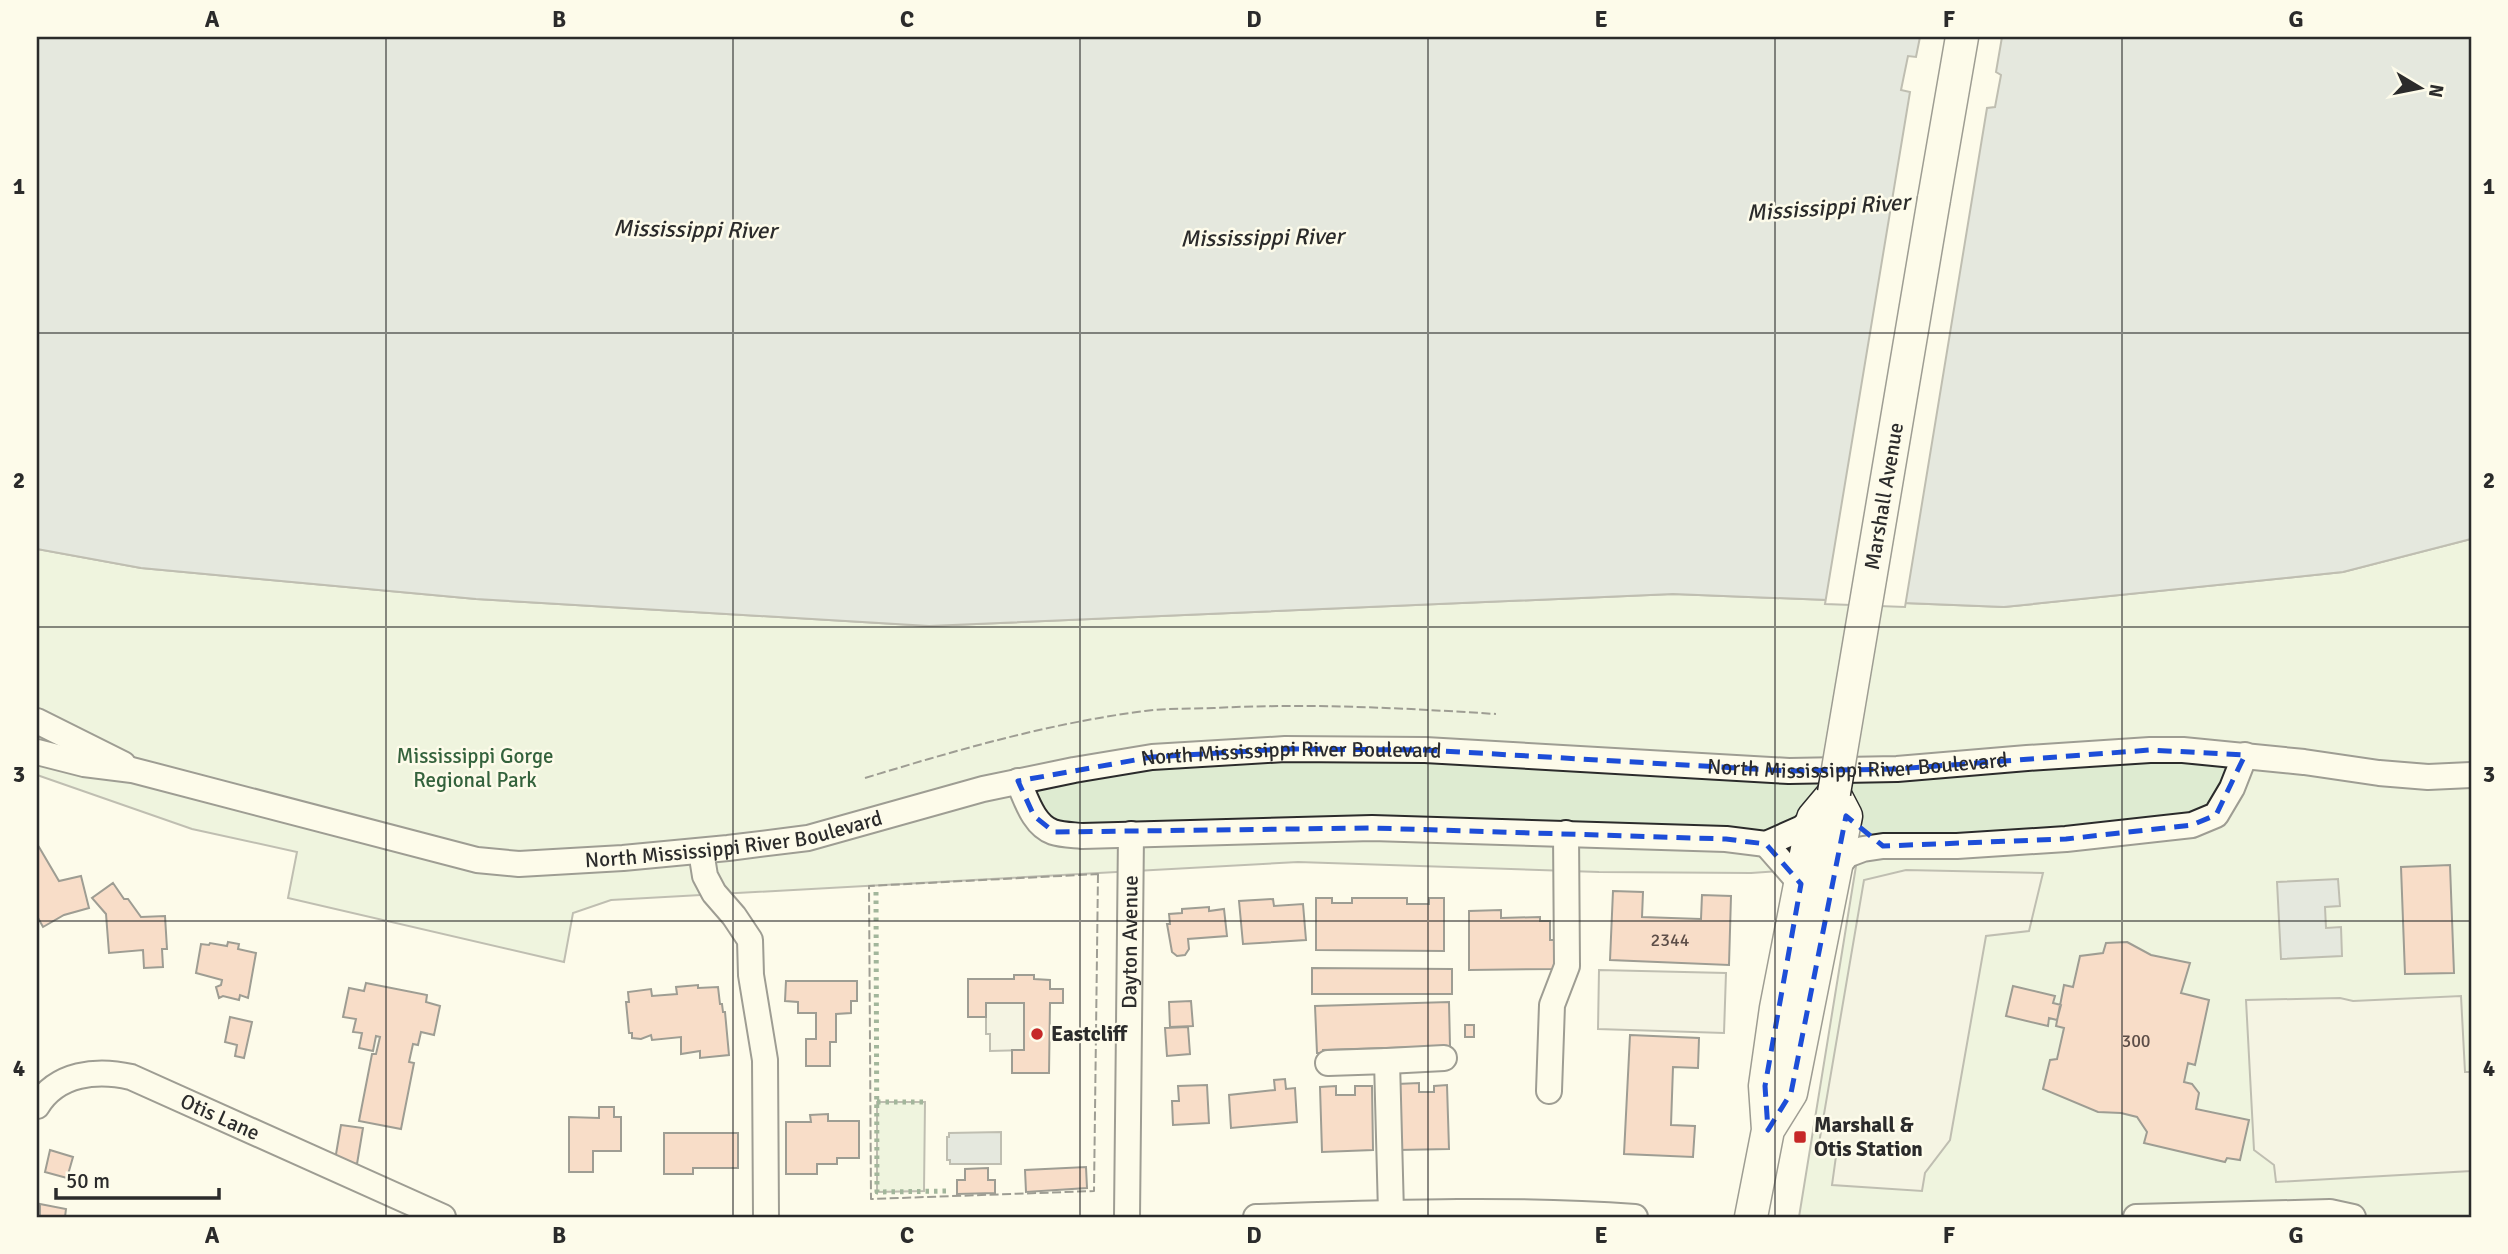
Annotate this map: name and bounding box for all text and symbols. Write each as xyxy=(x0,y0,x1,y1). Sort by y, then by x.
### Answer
text: A xyxy=(205,5,220,34)
text: B xyxy=(552,5,566,34)
text: C xyxy=(900,5,914,34)
text: D xyxy=(1246,5,1262,34)
text: E xyxy=(1594,5,1608,34)
text: F xyxy=(1943,5,1955,34)
text: G xyxy=(2288,5,2304,34)
north arrow xyxy=(2386,52,2456,122)
text: N xyxy=(2423,82,2449,99)
text: 1 xyxy=(13,172,25,201)
text: 1 xyxy=(2483,172,2495,201)
water label: Mississippi River xyxy=(1746,187,1914,228)
water label: Mississippi River xyxy=(613,214,780,245)
water label: Mississippi River xyxy=(1180,222,1347,253)
street label: Marshall Avenue xyxy=(1859,420,1909,572)
text: 2 xyxy=(13,466,25,495)
text: 2 xyxy=(2483,466,2495,495)
street label: North Mississippi River Boulevard xyxy=(1139,736,1442,772)
park label: Mississippi Gorge Regional Park xyxy=(397,743,554,793)
street label: North Mississippi River Boulevard xyxy=(1706,747,2009,784)
text: 3 xyxy=(13,760,25,789)
text: 3 xyxy=(2483,760,2495,789)
street label: North Mississippi River Boulevard xyxy=(584,805,885,873)
street label: Dayton Avenue xyxy=(1116,875,1144,1009)
house number: 2344 xyxy=(1651,929,1690,951)
place label: Eastcliff xyxy=(1051,1021,1128,1047)
marker: Eastcliff xyxy=(1029,1026,1045,1042)
house number: 300 xyxy=(2121,1030,2151,1052)
text: 4 xyxy=(13,1054,25,1083)
text: 4 xyxy=(2483,1054,2495,1083)
street label: Otis Lane xyxy=(176,1088,264,1146)
place label: Marshall & Otis Station xyxy=(1814,1112,1923,1162)
marker: Marshall & Otis Station xyxy=(1792,1129,1808,1145)
scale bar xyxy=(56,1156,219,1200)
text: 50 m xyxy=(66,1168,110,1194)
text: A xyxy=(205,1221,220,1250)
text: B xyxy=(552,1221,566,1250)
text: C xyxy=(900,1221,914,1250)
text: D xyxy=(1246,1221,1262,1250)
text: E xyxy=(1594,1221,1608,1250)
text: F xyxy=(1943,1221,1955,1250)
text: G xyxy=(2288,1221,2304,1250)

